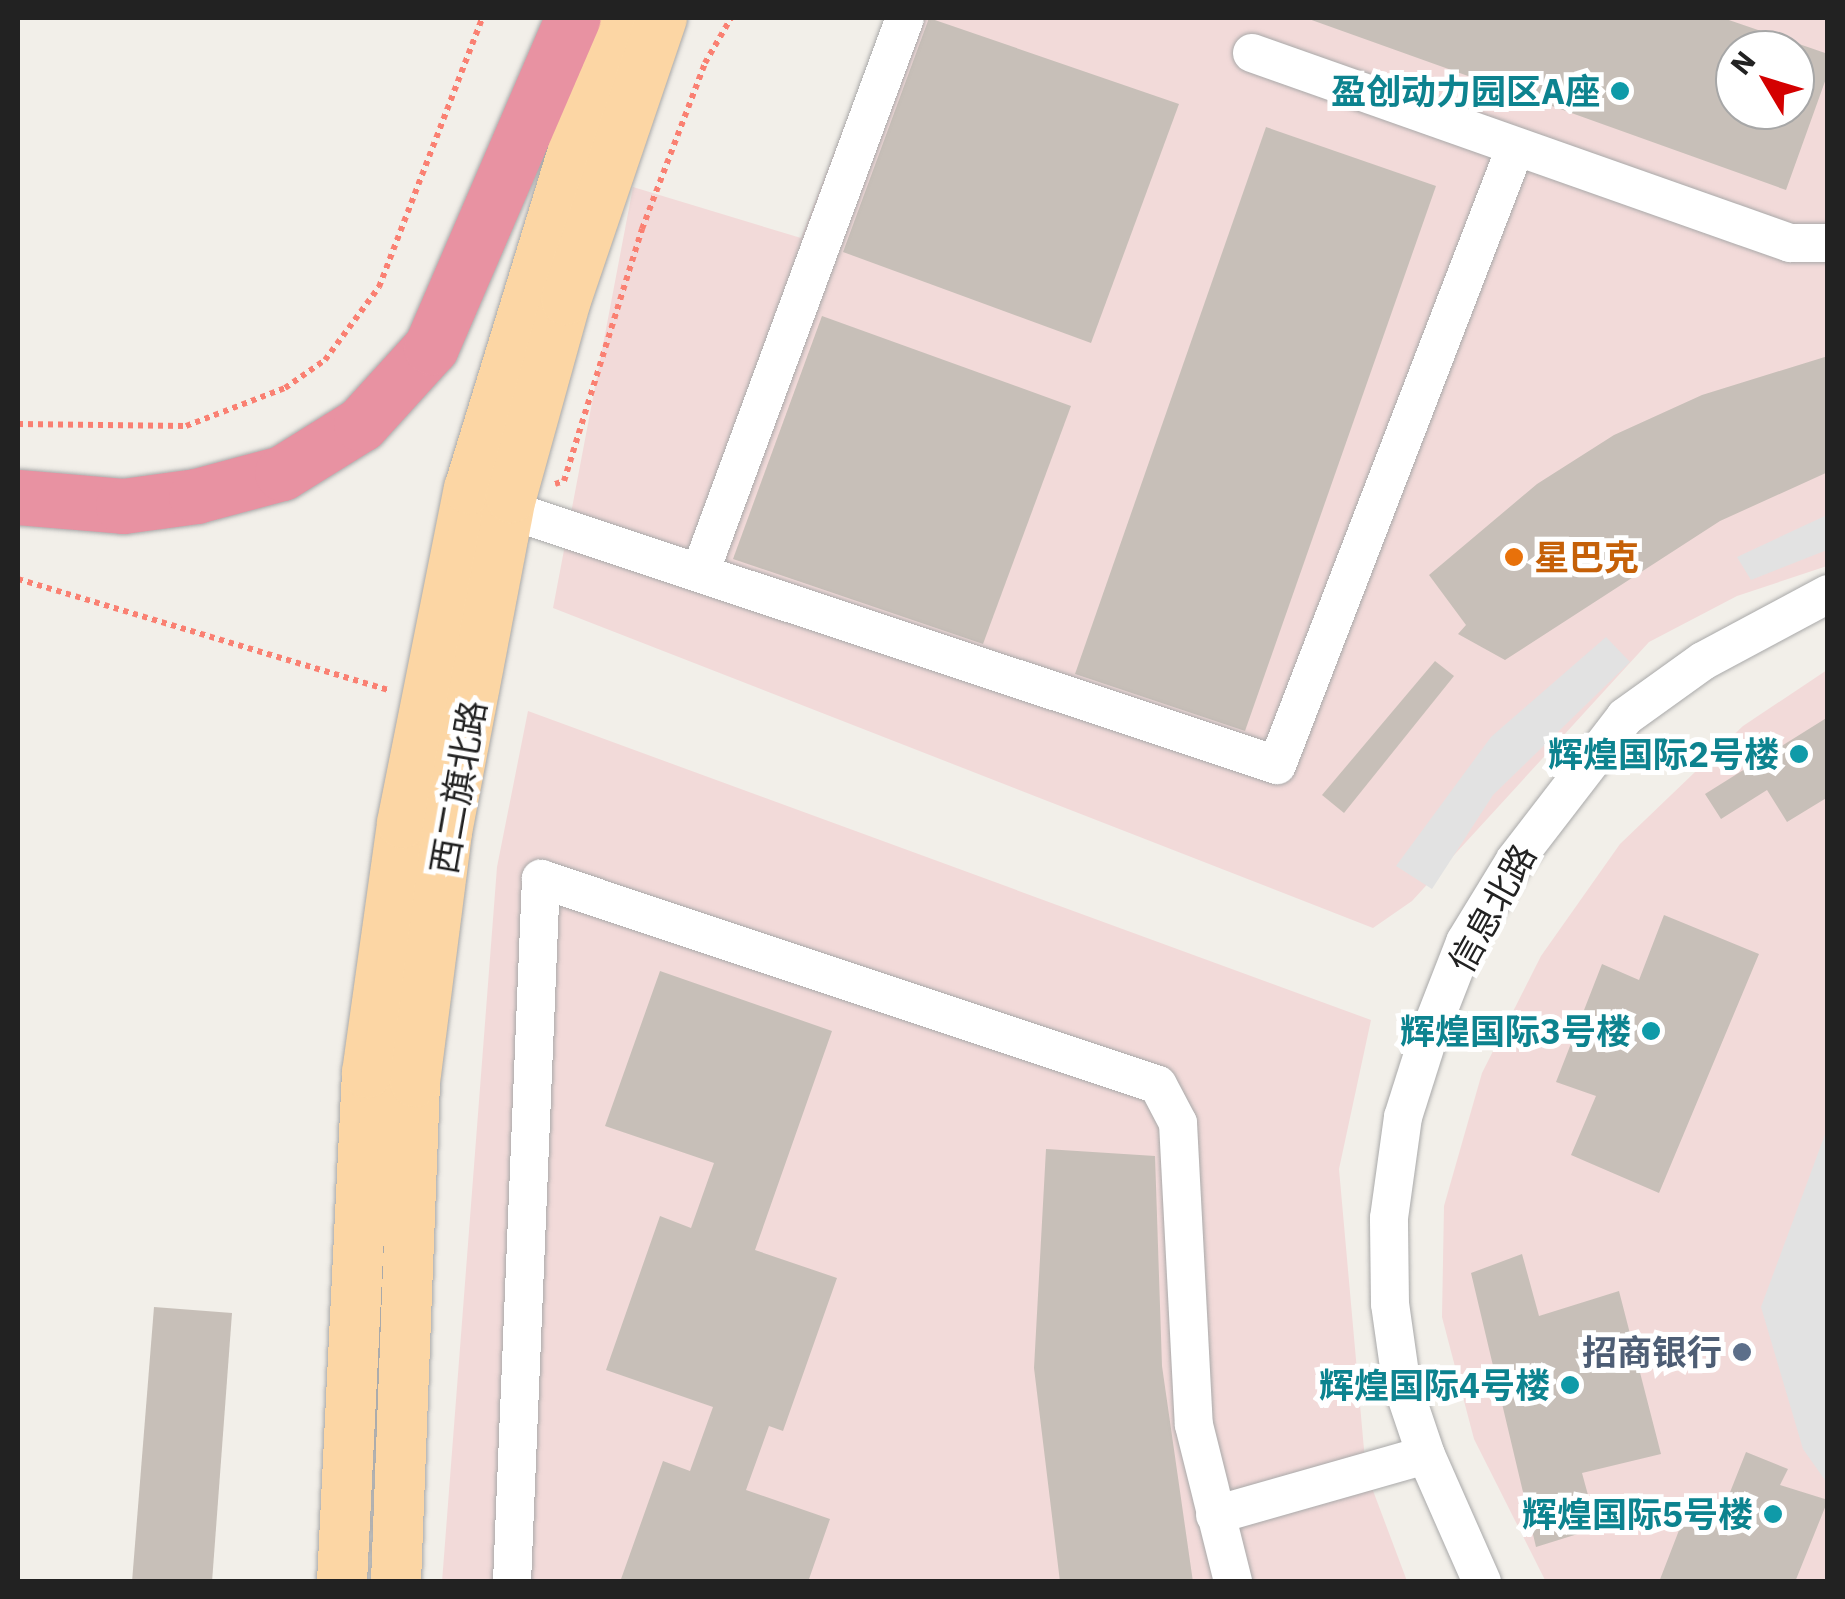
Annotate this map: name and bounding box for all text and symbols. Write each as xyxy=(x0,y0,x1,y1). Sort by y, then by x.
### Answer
north arrow xyxy=(1715,30,1815,130)
text: N xyxy=(1722,43,1763,82)
place label: 盈创动力园区A座 xyxy=(1331,70,1600,112)
marker: 盈创动力园区A座 xyxy=(1609,80,1631,102)
place label: 星巴克 xyxy=(1534,536,1639,578)
marker: 星巴克 xyxy=(1503,546,1525,568)
street label: 西二旗北路 xyxy=(422,697,494,877)
place label: 辉煌国际2号楼 xyxy=(1548,733,1779,775)
marker: 辉煌国际2号楼 xyxy=(1788,743,1810,765)
street label: 信息北路 xyxy=(1440,837,1544,979)
place label: 辉煌国际3号楼 xyxy=(1400,1010,1631,1052)
marker: 辉煌国际3号楼 xyxy=(1640,1020,1662,1042)
place label: 招商银行 xyxy=(1582,1331,1722,1373)
marker: 招商银行 xyxy=(1731,1341,1753,1363)
place label: 辉煌国际4号楼 xyxy=(1319,1364,1550,1406)
marker: 辉煌国际4号楼 xyxy=(1559,1374,1581,1396)
place label: 辉煌国际5号楼 xyxy=(1522,1493,1753,1535)
marker: 辉煌国际5号楼 xyxy=(1762,1503,1784,1525)

